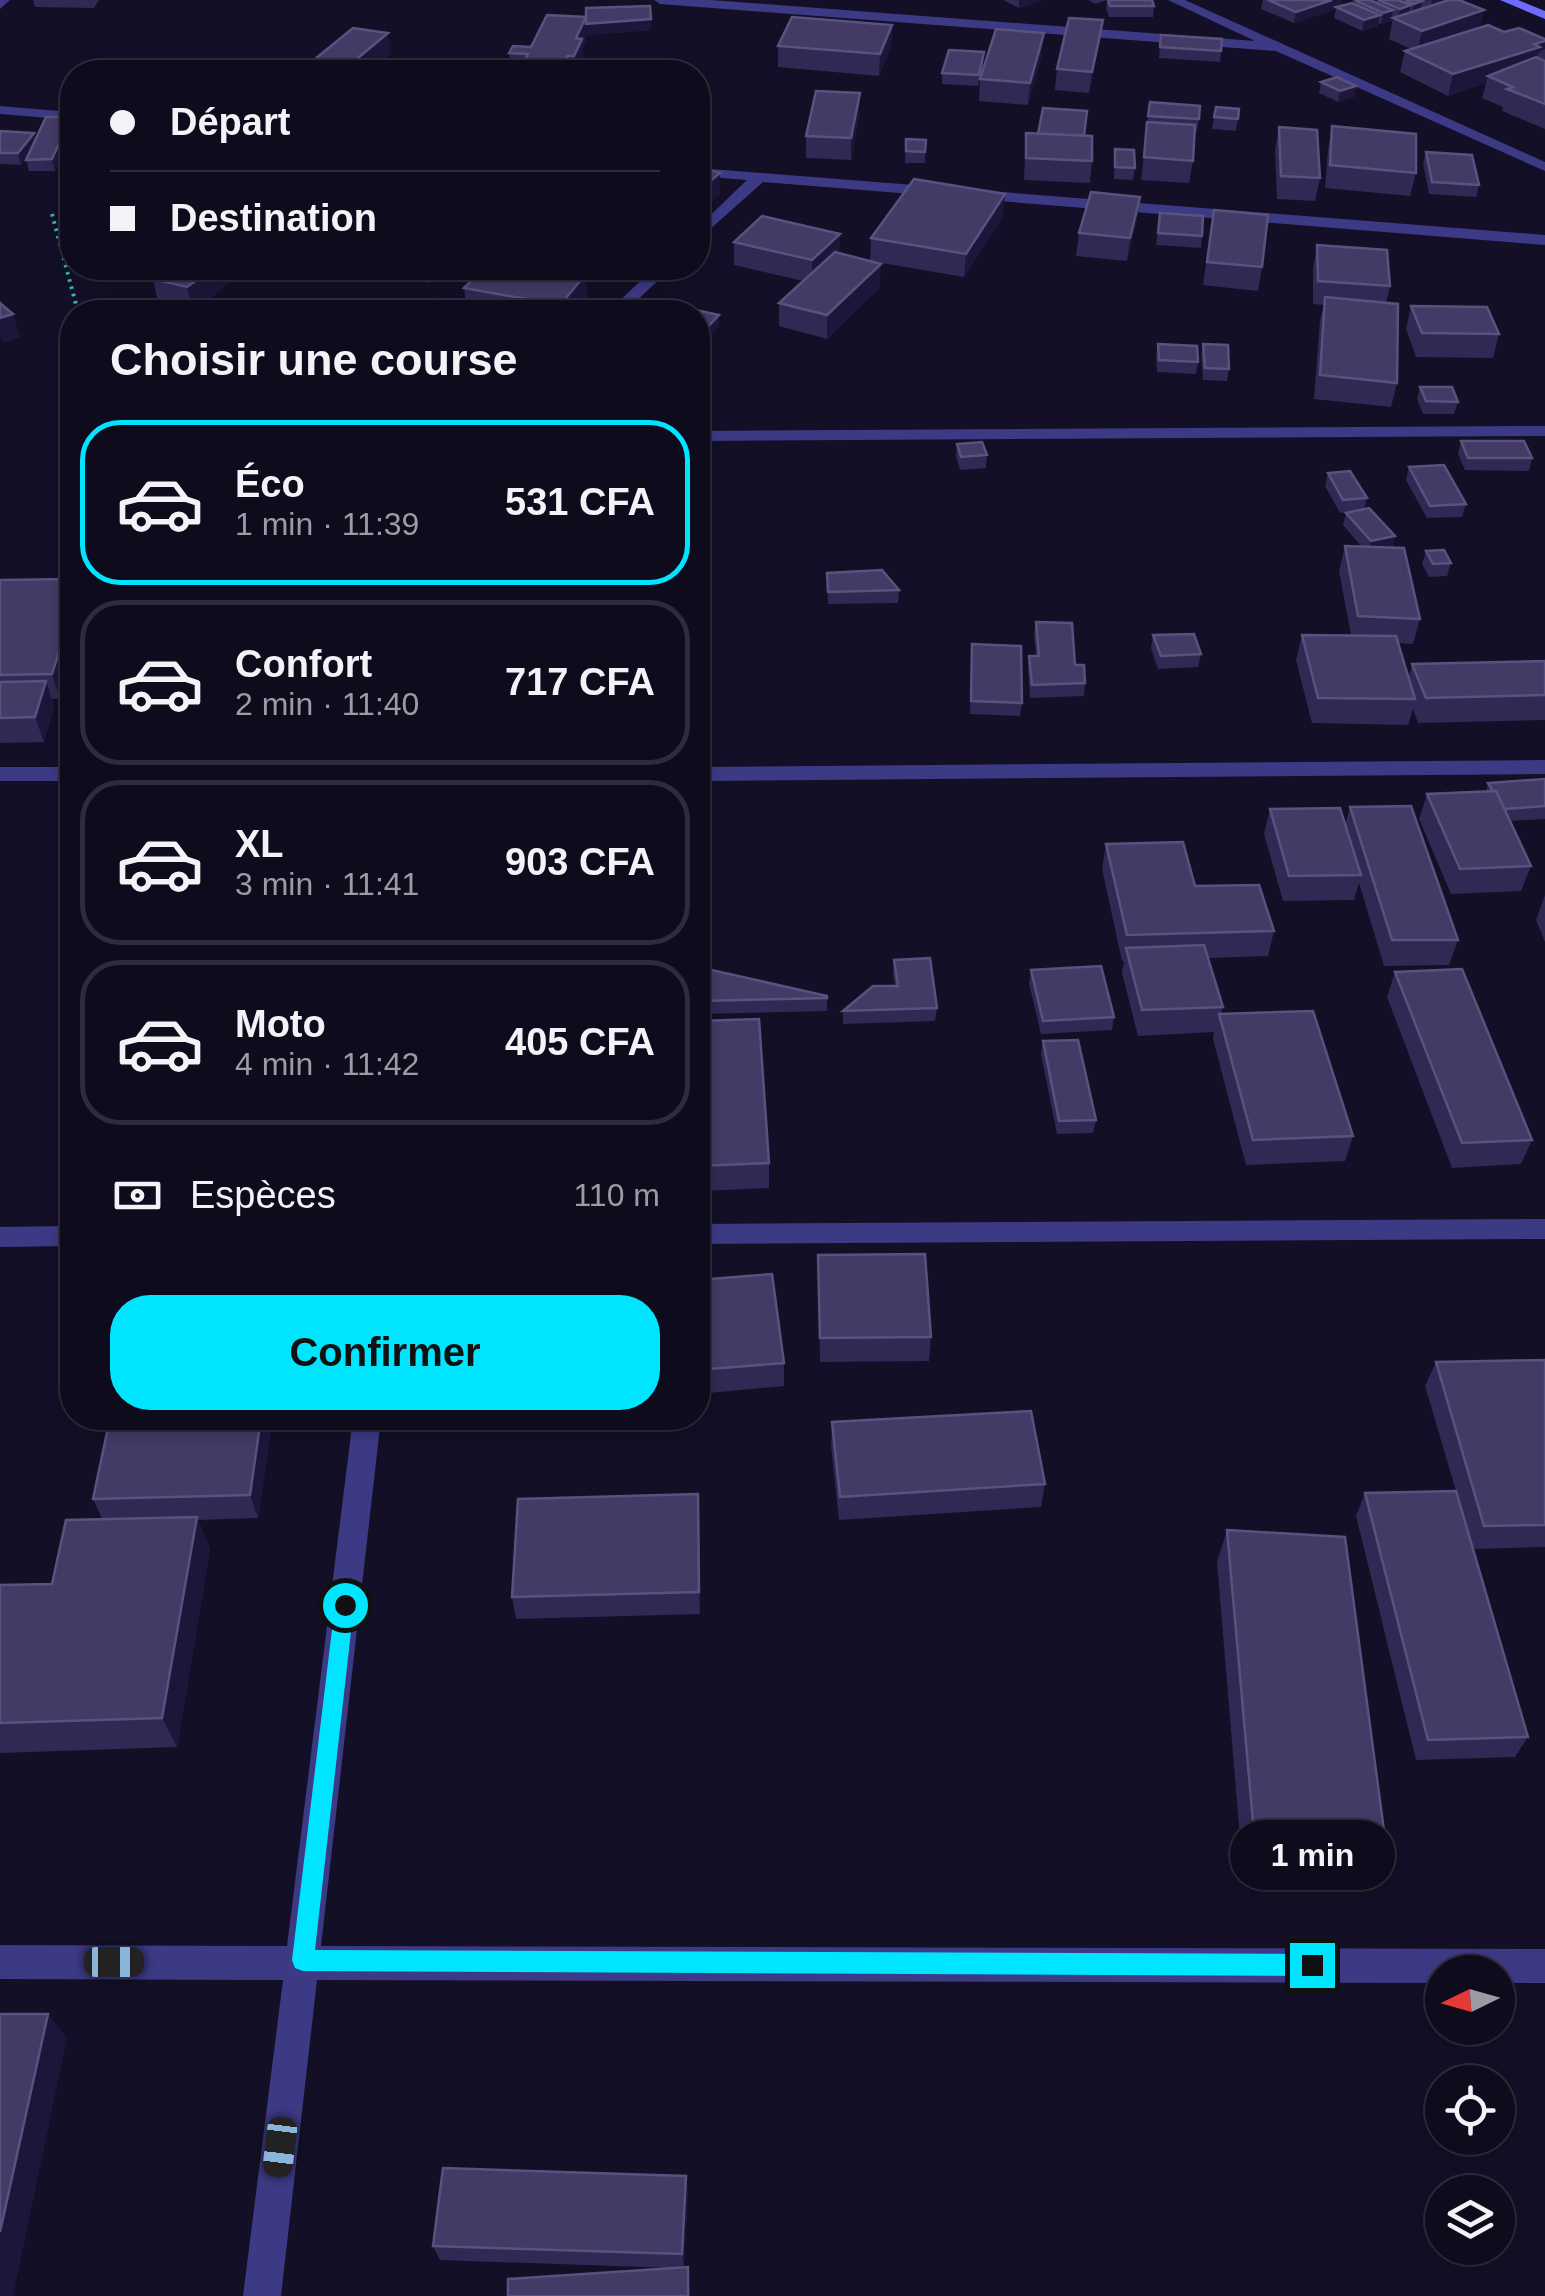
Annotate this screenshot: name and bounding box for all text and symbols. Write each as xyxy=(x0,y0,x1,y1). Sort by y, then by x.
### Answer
text: Départ xyxy=(170,101,290,143)
text: Destination xyxy=(170,197,377,239)
text: Choisir une course xyxy=(110,334,518,385)
icon: car xyxy=(115,458,205,548)
text: Éco xyxy=(235,463,305,505)
text: 531 CFA xyxy=(505,481,655,523)
text: 1 min · 11:39 xyxy=(235,506,419,542)
icon: car xyxy=(115,638,205,728)
text: Confort xyxy=(235,643,372,685)
text: 717 CFA xyxy=(505,661,655,703)
text: 2 min · 11:40 xyxy=(235,686,419,722)
icon: car xyxy=(115,818,205,908)
text: XL xyxy=(235,823,284,865)
text: 903 CFA xyxy=(505,841,655,883)
text: 3 min · 11:41 xyxy=(235,866,419,902)
icon: car xyxy=(115,998,205,1088)
text: Moto xyxy=(235,1003,326,1045)
text: 405 CFA xyxy=(505,1021,655,1063)
text: 4 min · 11:42 xyxy=(235,1046,419,1082)
icon: cash xyxy=(110,1168,165,1223)
text: Espèces xyxy=(190,1174,336,1216)
text: 110 m xyxy=(573,1177,660,1213)
button: Confirmer xyxy=(110,1295,660,1410)
route start xyxy=(323,1583,368,1628)
callout: 1 min xyxy=(1230,1820,1394,1890)
text: 1 min xyxy=(1271,1837,1354,1873)
route end xyxy=(1290,1943,1335,1988)
car xyxy=(84,1947,144,1977)
north arrow xyxy=(1425,1955,1515,2045)
map controls xyxy=(1425,1955,1515,2265)
button: locate xyxy=(1425,2065,1515,2155)
car xyxy=(261,2115,299,2179)
button: layers xyxy=(1425,2175,1515,2265)

